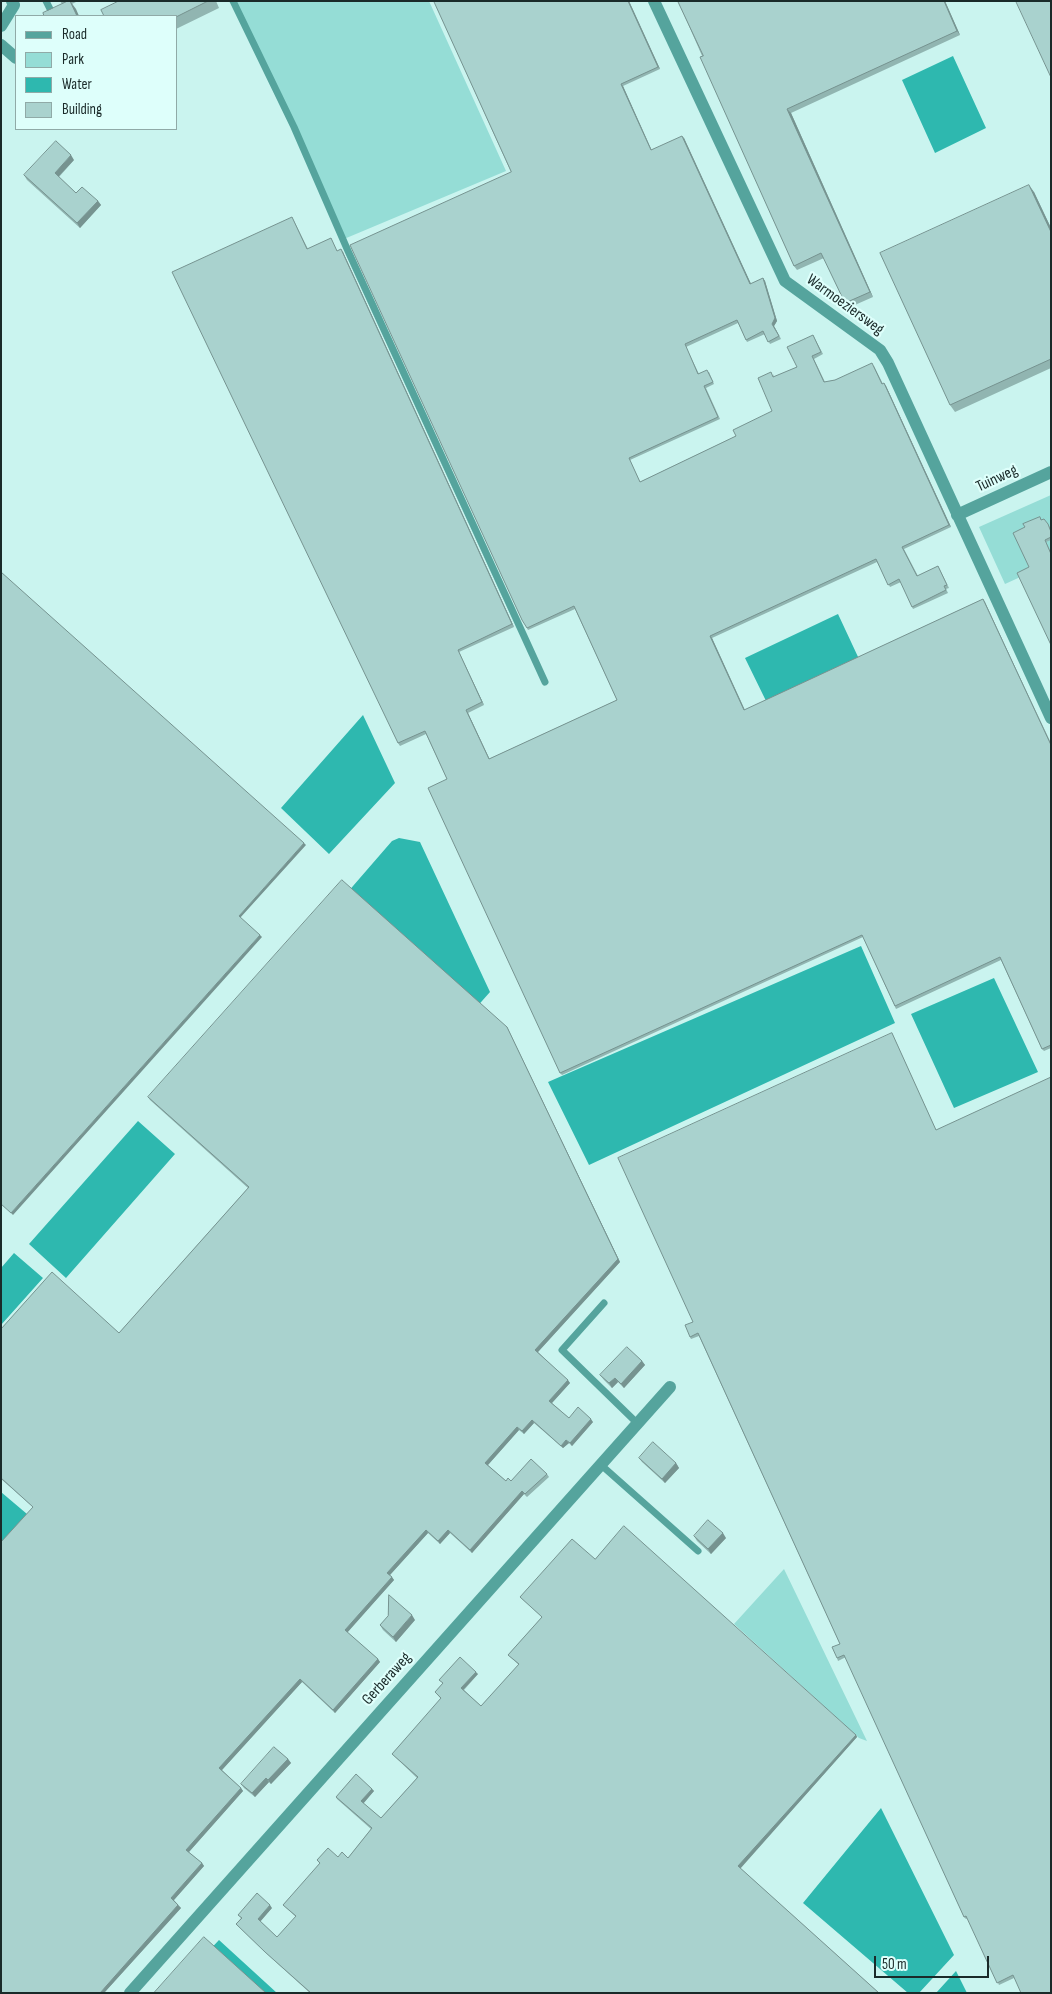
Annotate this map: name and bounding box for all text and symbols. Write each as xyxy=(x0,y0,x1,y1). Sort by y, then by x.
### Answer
legend xyxy=(15,15,178,130)
text: Road xyxy=(62,25,87,44)
text: Park xyxy=(62,50,84,69)
text: Water xyxy=(62,75,92,94)
text: Building xyxy=(62,100,102,119)
street label: Warmoeziersweg xyxy=(803,270,887,340)
street label: Tuinweg xyxy=(973,461,1021,497)
street label: Gerberaweg xyxy=(358,1649,416,1709)
scale bar xyxy=(877,1946,992,1978)
text: 50 m xyxy=(882,1955,907,1974)

